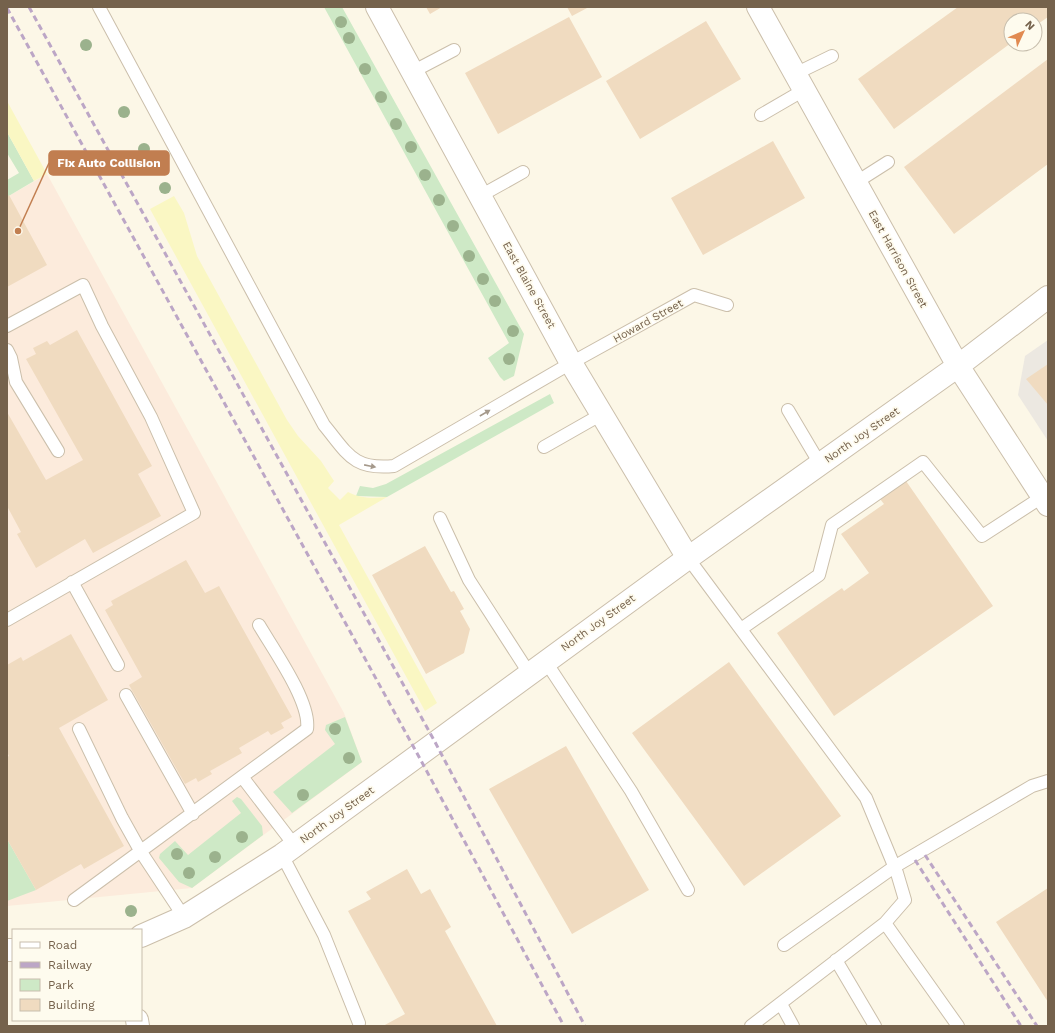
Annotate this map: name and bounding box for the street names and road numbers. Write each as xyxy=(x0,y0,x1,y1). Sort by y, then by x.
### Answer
street label: East Harrison Street xyxy=(866,208,930,310)
street label: East Blaine Street xyxy=(500,239,558,331)
street label: Howard Street xyxy=(611,296,686,346)
street label: North Joy Street xyxy=(822,404,902,466)
street label: North Joy Street xyxy=(558,592,638,654)
street label: North Joy Street xyxy=(297,784,377,846)

